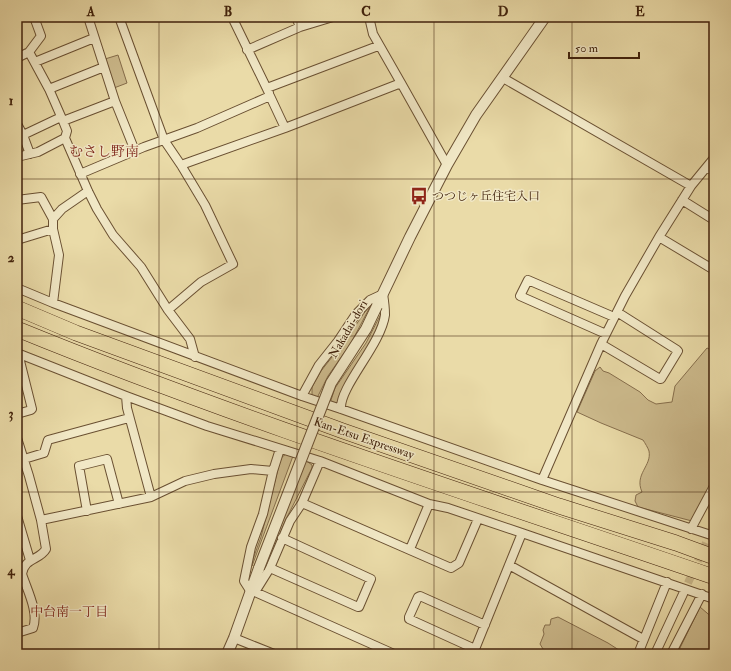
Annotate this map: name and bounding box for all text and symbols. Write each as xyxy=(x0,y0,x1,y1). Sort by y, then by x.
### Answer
text: A xyxy=(86,4,96,20)
text: B xyxy=(224,4,232,20)
text: C xyxy=(361,4,371,20)
text: D xyxy=(498,4,509,20)
text: E xyxy=(635,4,645,20)
scale bar xyxy=(569,34,639,60)
text: 50 m xyxy=(575,41,599,56)
text: 1 xyxy=(9,93,14,109)
district label: むさし野南 xyxy=(69,143,139,160)
bus stop icon: つつじヶ丘住宅入口 xyxy=(409,186,429,206)
place label: つつじヶ丘住宅入口 xyxy=(432,189,540,204)
text: 2 xyxy=(8,250,15,266)
street label: Nakadai-dori xyxy=(326,298,371,361)
text: 3 xyxy=(9,406,14,422)
street label: Kan-Etsu Expressway xyxy=(312,414,417,463)
text: 4 xyxy=(6,563,15,579)
district label: 中台南一丁目 xyxy=(30,604,108,620)

